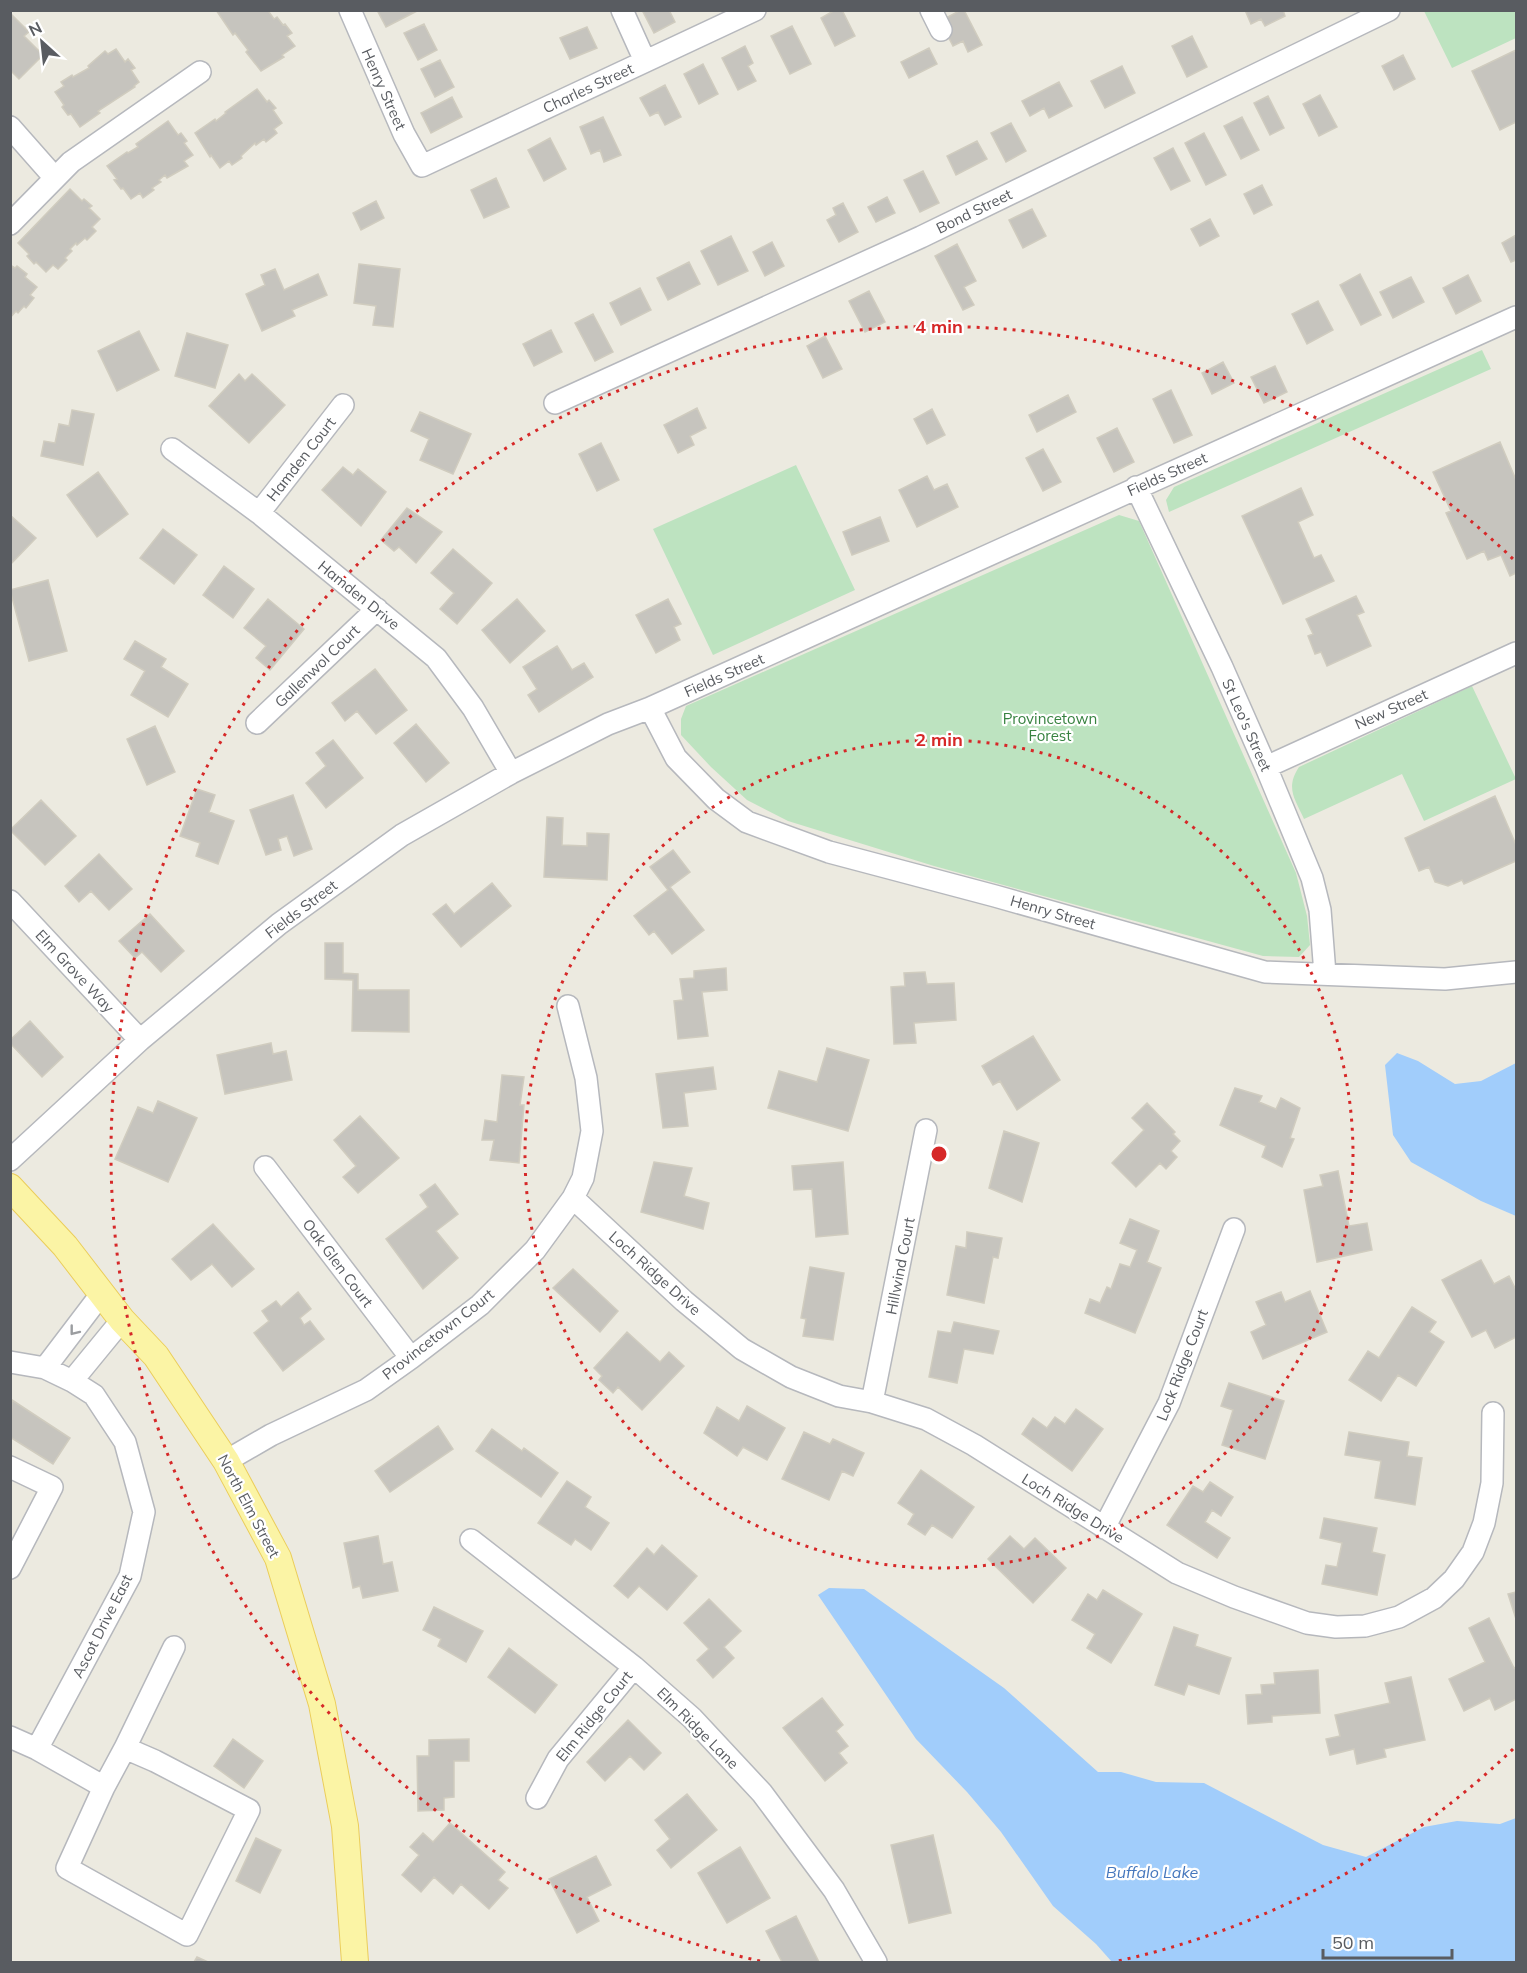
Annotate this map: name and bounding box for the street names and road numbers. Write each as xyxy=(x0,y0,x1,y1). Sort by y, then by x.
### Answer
street label: Henry Street xyxy=(357,45,411,133)
street label: Charles Street xyxy=(540,59,636,117)
street label: Bond Street xyxy=(933,184,1015,238)
street label: Hamden Court xyxy=(262,413,340,505)
street label: Fields Street xyxy=(1124,448,1210,500)
street label: Hamden Drive xyxy=(314,556,404,634)
street label: Gallenwol Court xyxy=(270,621,364,711)
street label: Fields Street xyxy=(681,649,767,701)
street label: St Leo's Street xyxy=(1218,676,1276,774)
street label: New Street xyxy=(1352,685,1430,733)
street label: Fields Street xyxy=(261,876,341,942)
street label: Henry Street xyxy=(1008,891,1098,933)
street label: Elm Grove Way xyxy=(32,925,118,1017)
street label: Oak Glen Court xyxy=(299,1215,377,1311)
street label: Hillwind Court xyxy=(881,1216,919,1316)
street label: Loch Ridge Drive xyxy=(605,1227,705,1319)
street label: Provincetown Court xyxy=(378,1284,498,1384)
street label: Lock Ridge Court xyxy=(1152,1307,1212,1423)
street label: North Elm Street xyxy=(214,1451,284,1561)
street label: Loch Ridge Drive xyxy=(1018,1469,1128,1547)
street label: Ascot Drive East xyxy=(68,1571,136,1681)
street label: Elm Ridge Court xyxy=(552,1667,636,1765)
street label: Elm Ridge Lane xyxy=(653,1683,743,1773)

